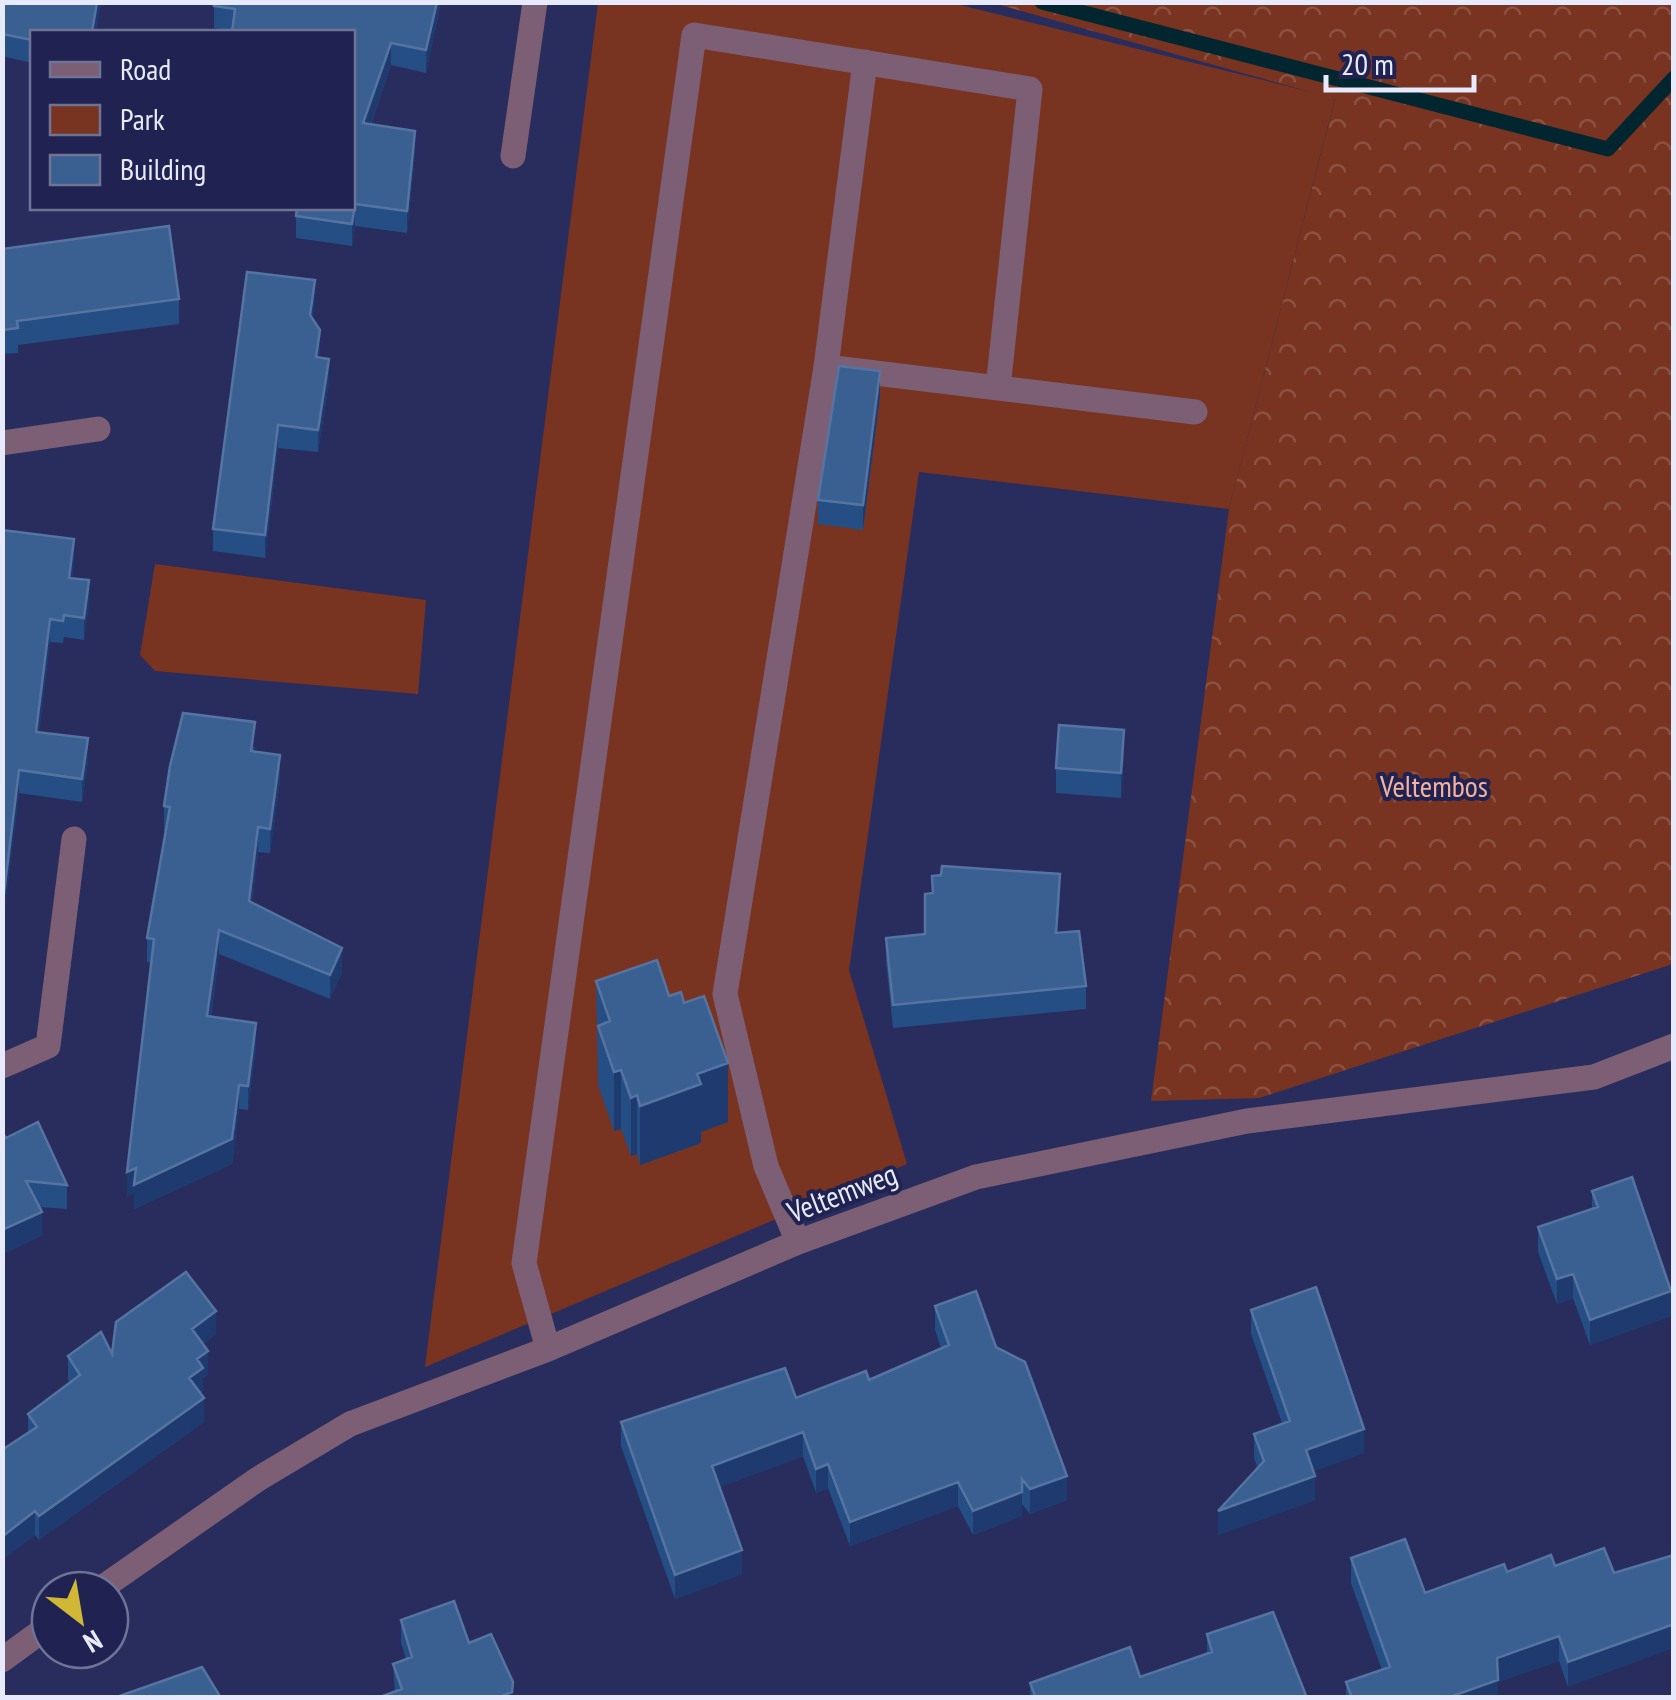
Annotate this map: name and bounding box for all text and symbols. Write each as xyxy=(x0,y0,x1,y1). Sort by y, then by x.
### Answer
legend xyxy=(30,30,355,210)
scale bar xyxy=(1326,30,1474,92)
text: 20 m xyxy=(1341,44,1394,83)
text: Road xyxy=(120,49,171,88)
text: Park xyxy=(120,99,165,138)
text: Building xyxy=(120,149,206,188)
park label: Veltembos xyxy=(1379,766,1488,805)
street label: Veltemweg xyxy=(781,1153,902,1231)
north arrow xyxy=(30,1570,130,1670)
text: N xyxy=(77,1622,109,1662)

